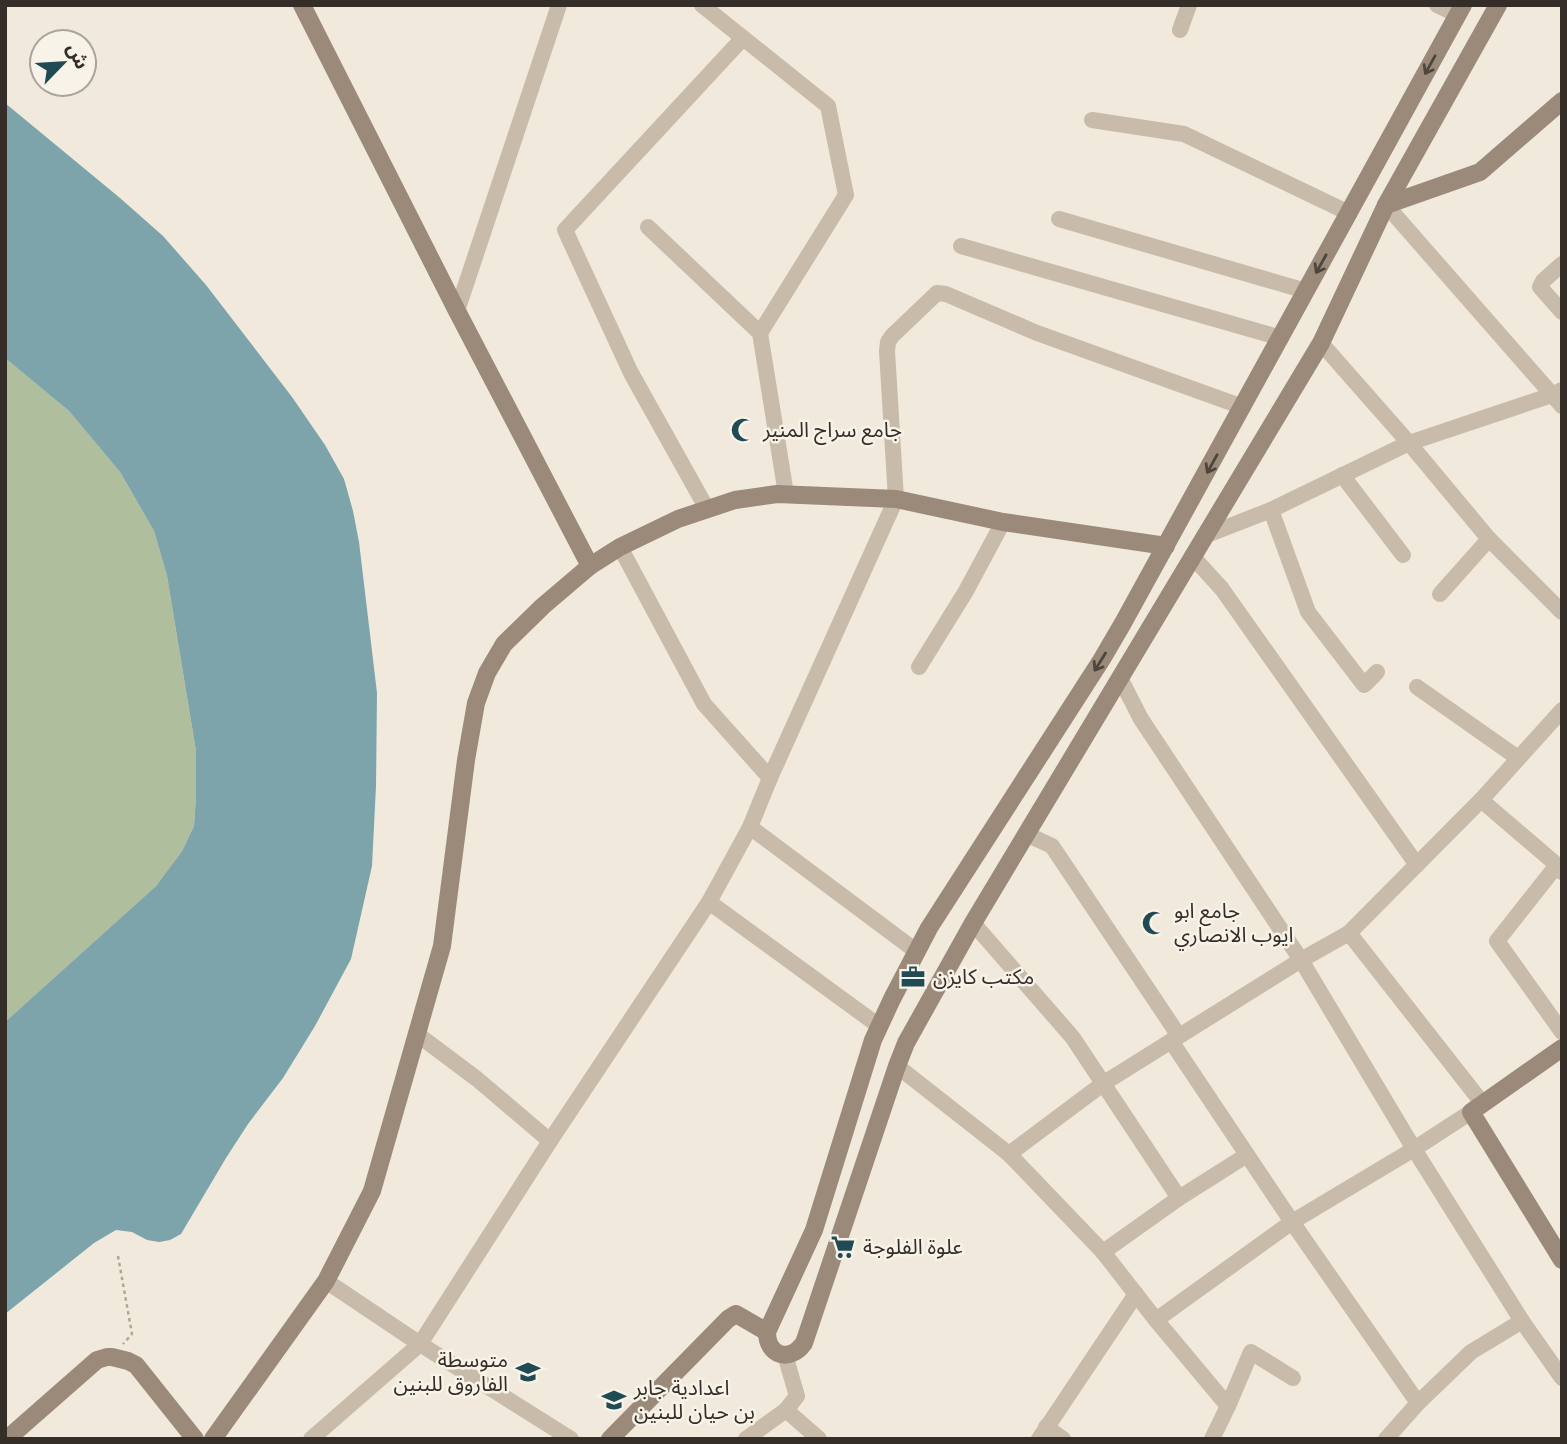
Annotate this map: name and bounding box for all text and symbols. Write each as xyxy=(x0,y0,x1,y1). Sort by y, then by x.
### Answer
north arrow xyxy=(28,28,98,98)
text: ش xyxy=(62,39,94,73)
one-way arrow xyxy=(1423,54,1437,75)
one-way arrow xyxy=(1314,254,1328,274)
mosque icon: جامع سراج المنير xyxy=(729,416,757,444)
place label: جامع سراج المنير xyxy=(762,417,902,445)
one-way arrow xyxy=(1204,453,1218,474)
one-way arrow xyxy=(1092,652,1107,671)
place label: جامع ابو ايوب الانصاري xyxy=(1174,898,1294,951)
mosque icon: جامع ابو ايوب الانصاري xyxy=(1140,909,1168,937)
office icon: مكتب كايزن xyxy=(899,963,927,991)
place label: مكتب كايزن xyxy=(933,964,1034,990)
supermarket icon: علوة الفلوجة xyxy=(829,1233,857,1261)
place label: علوة الفلوجة xyxy=(863,1234,963,1260)
place label: متوسطة الفاروق للبنين xyxy=(393,1347,508,1397)
school or university icon: متوسطة الفاروق للبنين xyxy=(514,1358,542,1386)
place label: اعدادية جابر بن حيان للبنين xyxy=(633,1375,755,1425)
school or university icon: اعدادية جابر بن حيان للبنين xyxy=(600,1386,628,1414)

